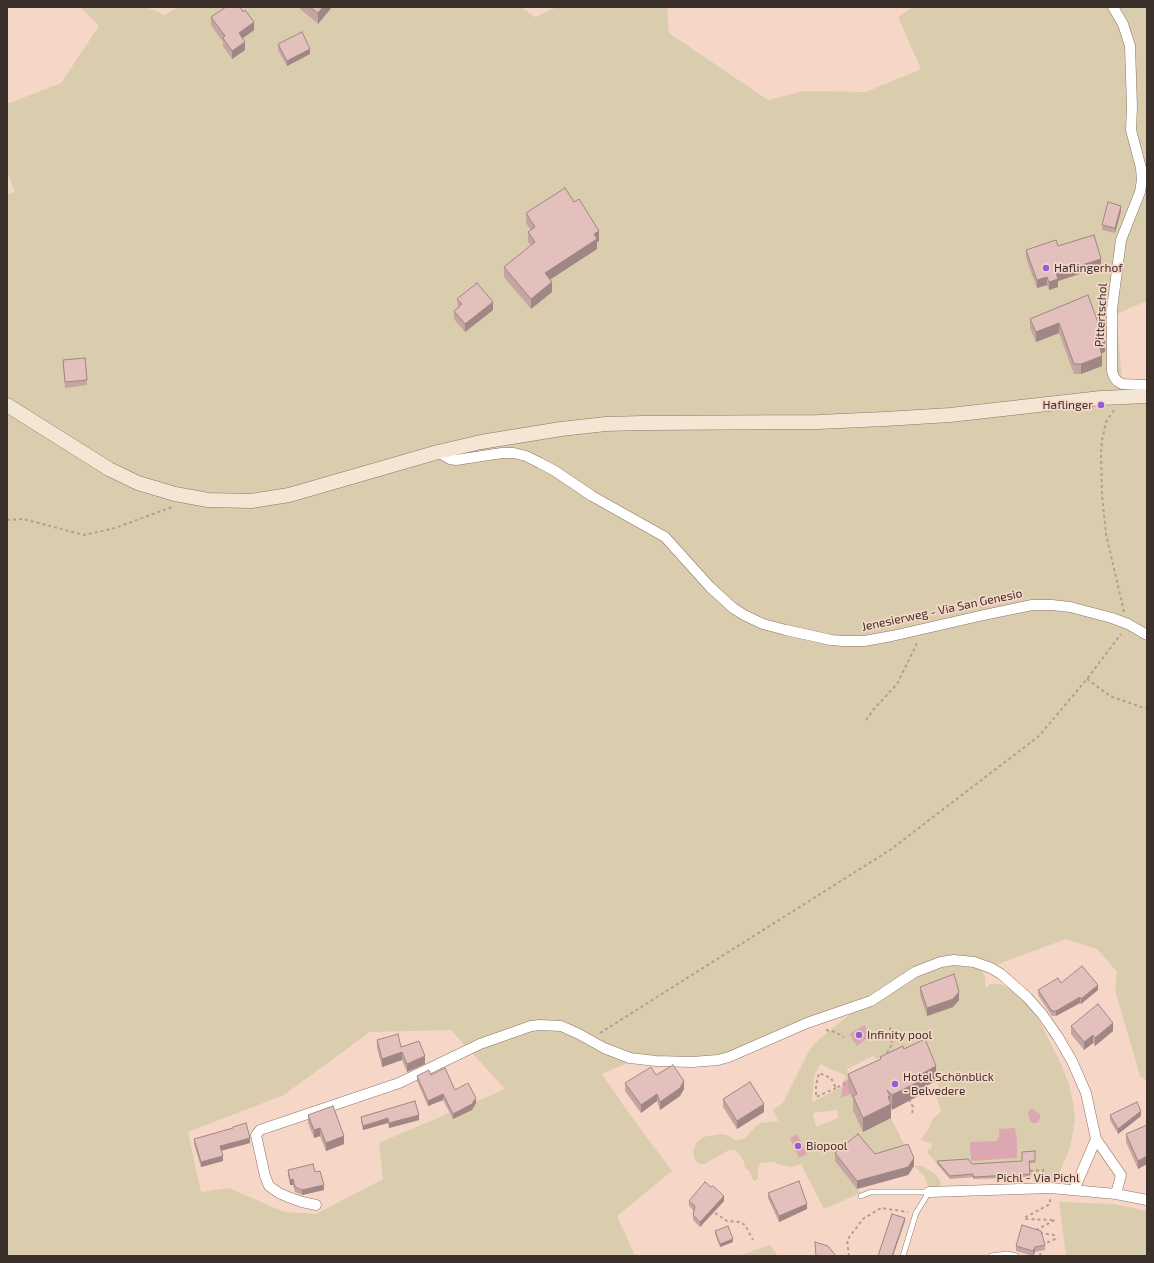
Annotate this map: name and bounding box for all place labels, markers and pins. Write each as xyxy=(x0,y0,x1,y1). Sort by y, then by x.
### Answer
place label: Haflingerhof xyxy=(1054,261,1123,275)
marker: Haflingerhof xyxy=(1041,263,1051,273)
place label: Haflinger xyxy=(1043,398,1093,412)
marker: Haflinger xyxy=(1096,400,1106,410)
place label: Infinity pool xyxy=(867,1028,932,1042)
marker: Infinity pool xyxy=(854,1030,864,1040)
place label: Hotel Schönblick - Belvedere xyxy=(903,1070,994,1098)
marker: Hotel Schönblick - Belvedere xyxy=(890,1079,900,1089)
place label: Biopool xyxy=(806,1139,847,1153)
marker: Biopool xyxy=(793,1141,803,1151)

